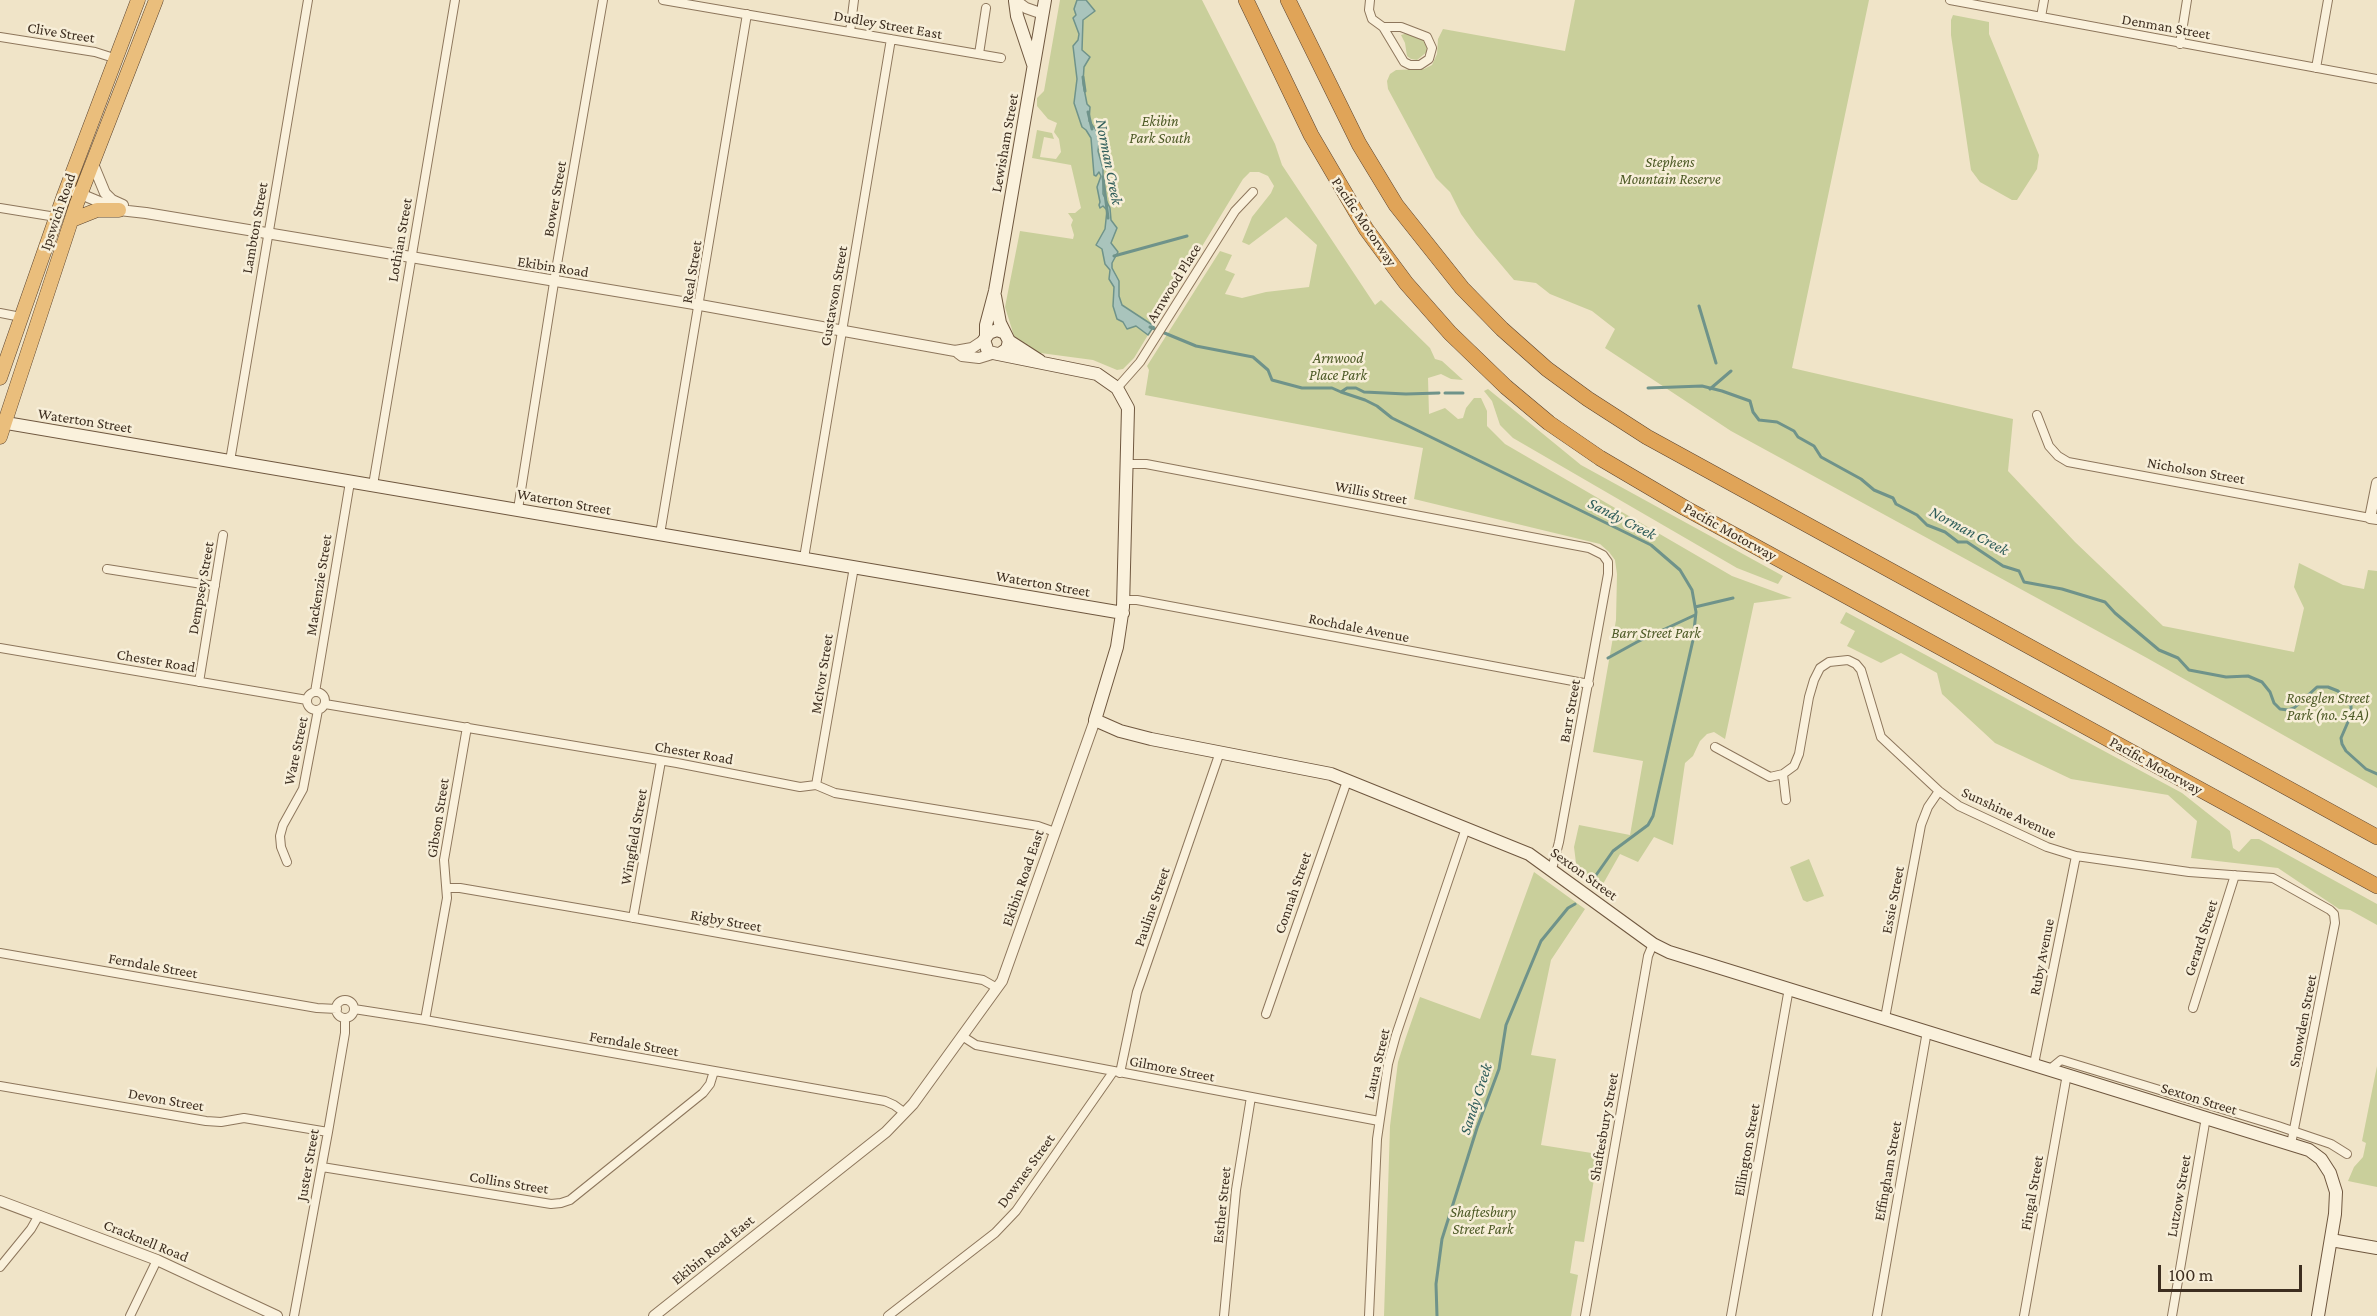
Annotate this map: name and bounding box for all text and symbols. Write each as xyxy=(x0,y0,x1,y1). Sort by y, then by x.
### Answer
street label: Dudley Street East xyxy=(832,7,944,43)
street label: Denman Street xyxy=(2120,10,2212,44)
street label: Clive Street xyxy=(26,19,96,47)
street label: Lewisham Street xyxy=(987,92,1023,194)
park label: Ekibin Park South xyxy=(1129,112,1191,147)
water label: Norman Creek xyxy=(1091,117,1127,207)
park label: Stephens Mountain Reserve xyxy=(1619,153,1721,188)
street label: Bower Street xyxy=(540,160,570,238)
street label: Ipswich Road xyxy=(36,171,80,253)
street label: Pacific Motorway xyxy=(1328,174,1400,270)
street label: Lambton Street xyxy=(238,181,272,275)
street label: Lothian Street xyxy=(384,197,416,283)
street label: Real Street xyxy=(678,239,706,305)
street label: Arnwood Place xyxy=(1143,240,1205,326)
street label: Gustavson Street xyxy=(816,245,852,347)
street label: Ekibin Road xyxy=(516,252,590,282)
park label: Arnwood Place Park xyxy=(1309,349,1367,384)
street label: Waterton Street xyxy=(37,405,133,437)
street label: Nicholson Street xyxy=(2146,454,2246,488)
street label: Willis Street xyxy=(1333,477,1409,509)
street label: Waterton Street xyxy=(516,485,612,519)
water label: Sandy Creek xyxy=(1585,494,1659,544)
street label: Pacific Motorway xyxy=(1680,499,1780,565)
water label: Norman Creek xyxy=(1926,502,2012,560)
street label: Mackenzie Street xyxy=(302,533,336,637)
street label: Dempsey Street xyxy=(184,540,218,636)
street label: Waterton Street xyxy=(995,567,1091,601)
street label: Rochdale Avenue xyxy=(1307,609,1411,647)
park label: Barr Street Park xyxy=(1611,624,1701,642)
street label: McIvor Street xyxy=(807,633,837,715)
street label: Chester Road xyxy=(115,645,197,677)
street label: Barr Street xyxy=(1556,678,1584,744)
park label: Roseglen Street Park (no. 54A) xyxy=(2286,689,2370,724)
street label: Ware Street xyxy=(280,715,312,787)
street label: Pacific Motorway xyxy=(2106,733,2206,799)
street label: Chester Road xyxy=(653,737,735,769)
street label: Gibson Street xyxy=(423,777,453,859)
street label: Sunshine Avenue xyxy=(1959,783,2059,843)
street label: Wingfield Street xyxy=(617,788,651,886)
street label: Ekibin Road East xyxy=(998,827,1048,929)
street label: Sexton Street xyxy=(1547,844,1621,904)
street label: Connah Street xyxy=(1271,850,1315,936)
street label: Pauline Street xyxy=(1130,865,1174,949)
street label: Essie Street xyxy=(1878,865,1908,935)
street label: Gerard Street xyxy=(2180,898,2222,978)
street label: Rigby Street xyxy=(689,906,763,936)
street label: Ruby Avenue xyxy=(2026,917,2058,997)
street label: Ferndale Street xyxy=(107,949,199,983)
street label: Snowden Street xyxy=(2285,973,2321,1069)
street label: Ferndale Street xyxy=(588,1027,680,1061)
street label: Laura Street xyxy=(1360,1027,1394,1101)
street label: Gilmore Street xyxy=(1128,1052,1216,1086)
water label: Sandy Creek xyxy=(1455,1061,1497,1137)
street label: Shaftesbury Street xyxy=(1586,1071,1622,1183)
street label: Sexton Street xyxy=(2159,1079,2239,1119)
street label: Devon Street xyxy=(127,1084,205,1116)
street label: Ellington Street xyxy=(1730,1102,1764,1198)
street label: Effingham Street xyxy=(1870,1120,1906,1222)
street label: Juster Street xyxy=(293,1127,323,1203)
street label: Downes Street xyxy=(993,1131,1059,1211)
street label: Fingal Street xyxy=(2017,1154,2047,1232)
street label: Lutzow Street xyxy=(2163,1154,2195,1238)
street label: Esther Street xyxy=(1209,1166,1235,1244)
street label: Collins Street xyxy=(468,1168,550,1198)
park label: Shaftesbury Street Park xyxy=(1450,1203,1516,1238)
street label: Ekibin Road East xyxy=(668,1211,758,1289)
street label: Cracknell Road xyxy=(101,1216,191,1266)
scale bar xyxy=(2161,1253,2305,1291)
text: 100 m xyxy=(2169,1265,2213,1285)

